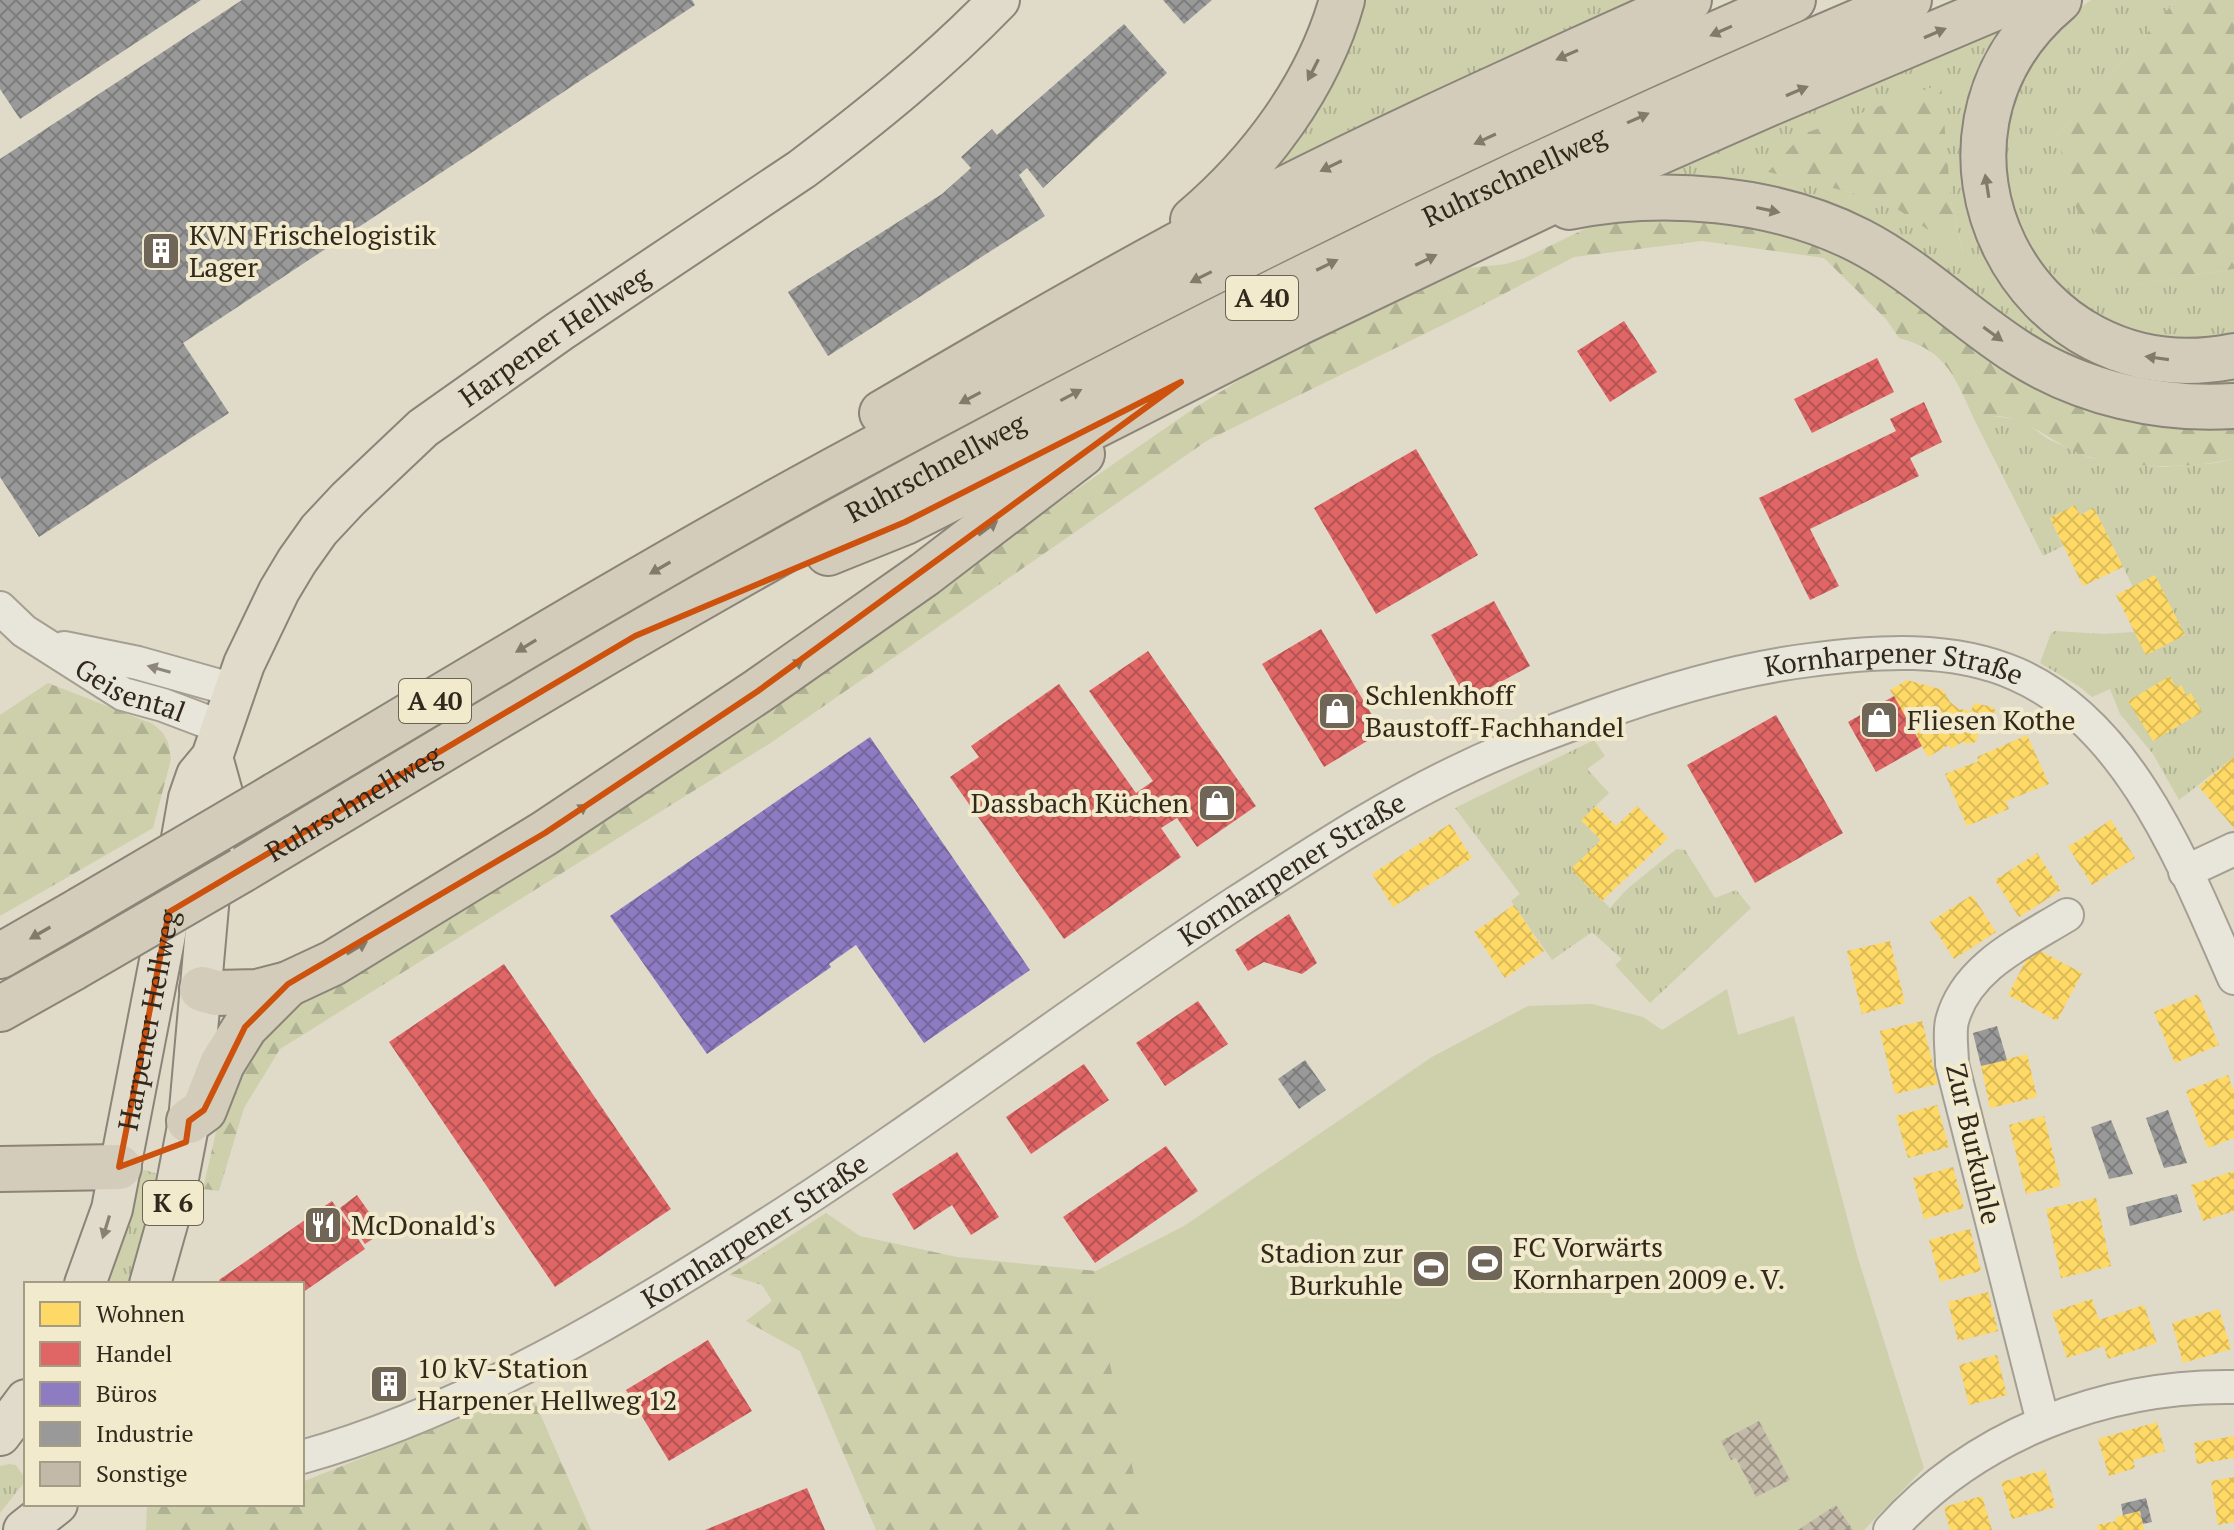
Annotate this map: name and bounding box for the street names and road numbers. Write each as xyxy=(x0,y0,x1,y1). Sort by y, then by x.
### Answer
street label: Ruhrschnellweg xyxy=(1416,116,1613,235)
street label: Harpener Hellweg xyxy=(452,256,658,415)
road number: A 40 xyxy=(1226,276,1298,320)
street label: Ruhrschnellweg xyxy=(839,403,1033,531)
street label: Kornharpener Straße xyxy=(1761,634,2029,693)
street label: Geisental xyxy=(68,649,191,730)
road number: A 40 xyxy=(399,679,471,723)
street label: Ruhrschnellweg xyxy=(258,735,449,870)
street label: Kornharpener Straße xyxy=(1171,783,1412,954)
street label: Harpener Hellweg xyxy=(109,906,187,1133)
street label: Zur Burkuhle xyxy=(1938,1060,2011,1228)
street label: Kornharpener Straße xyxy=(635,1144,875,1316)
road number: K 6 xyxy=(143,1181,203,1225)

